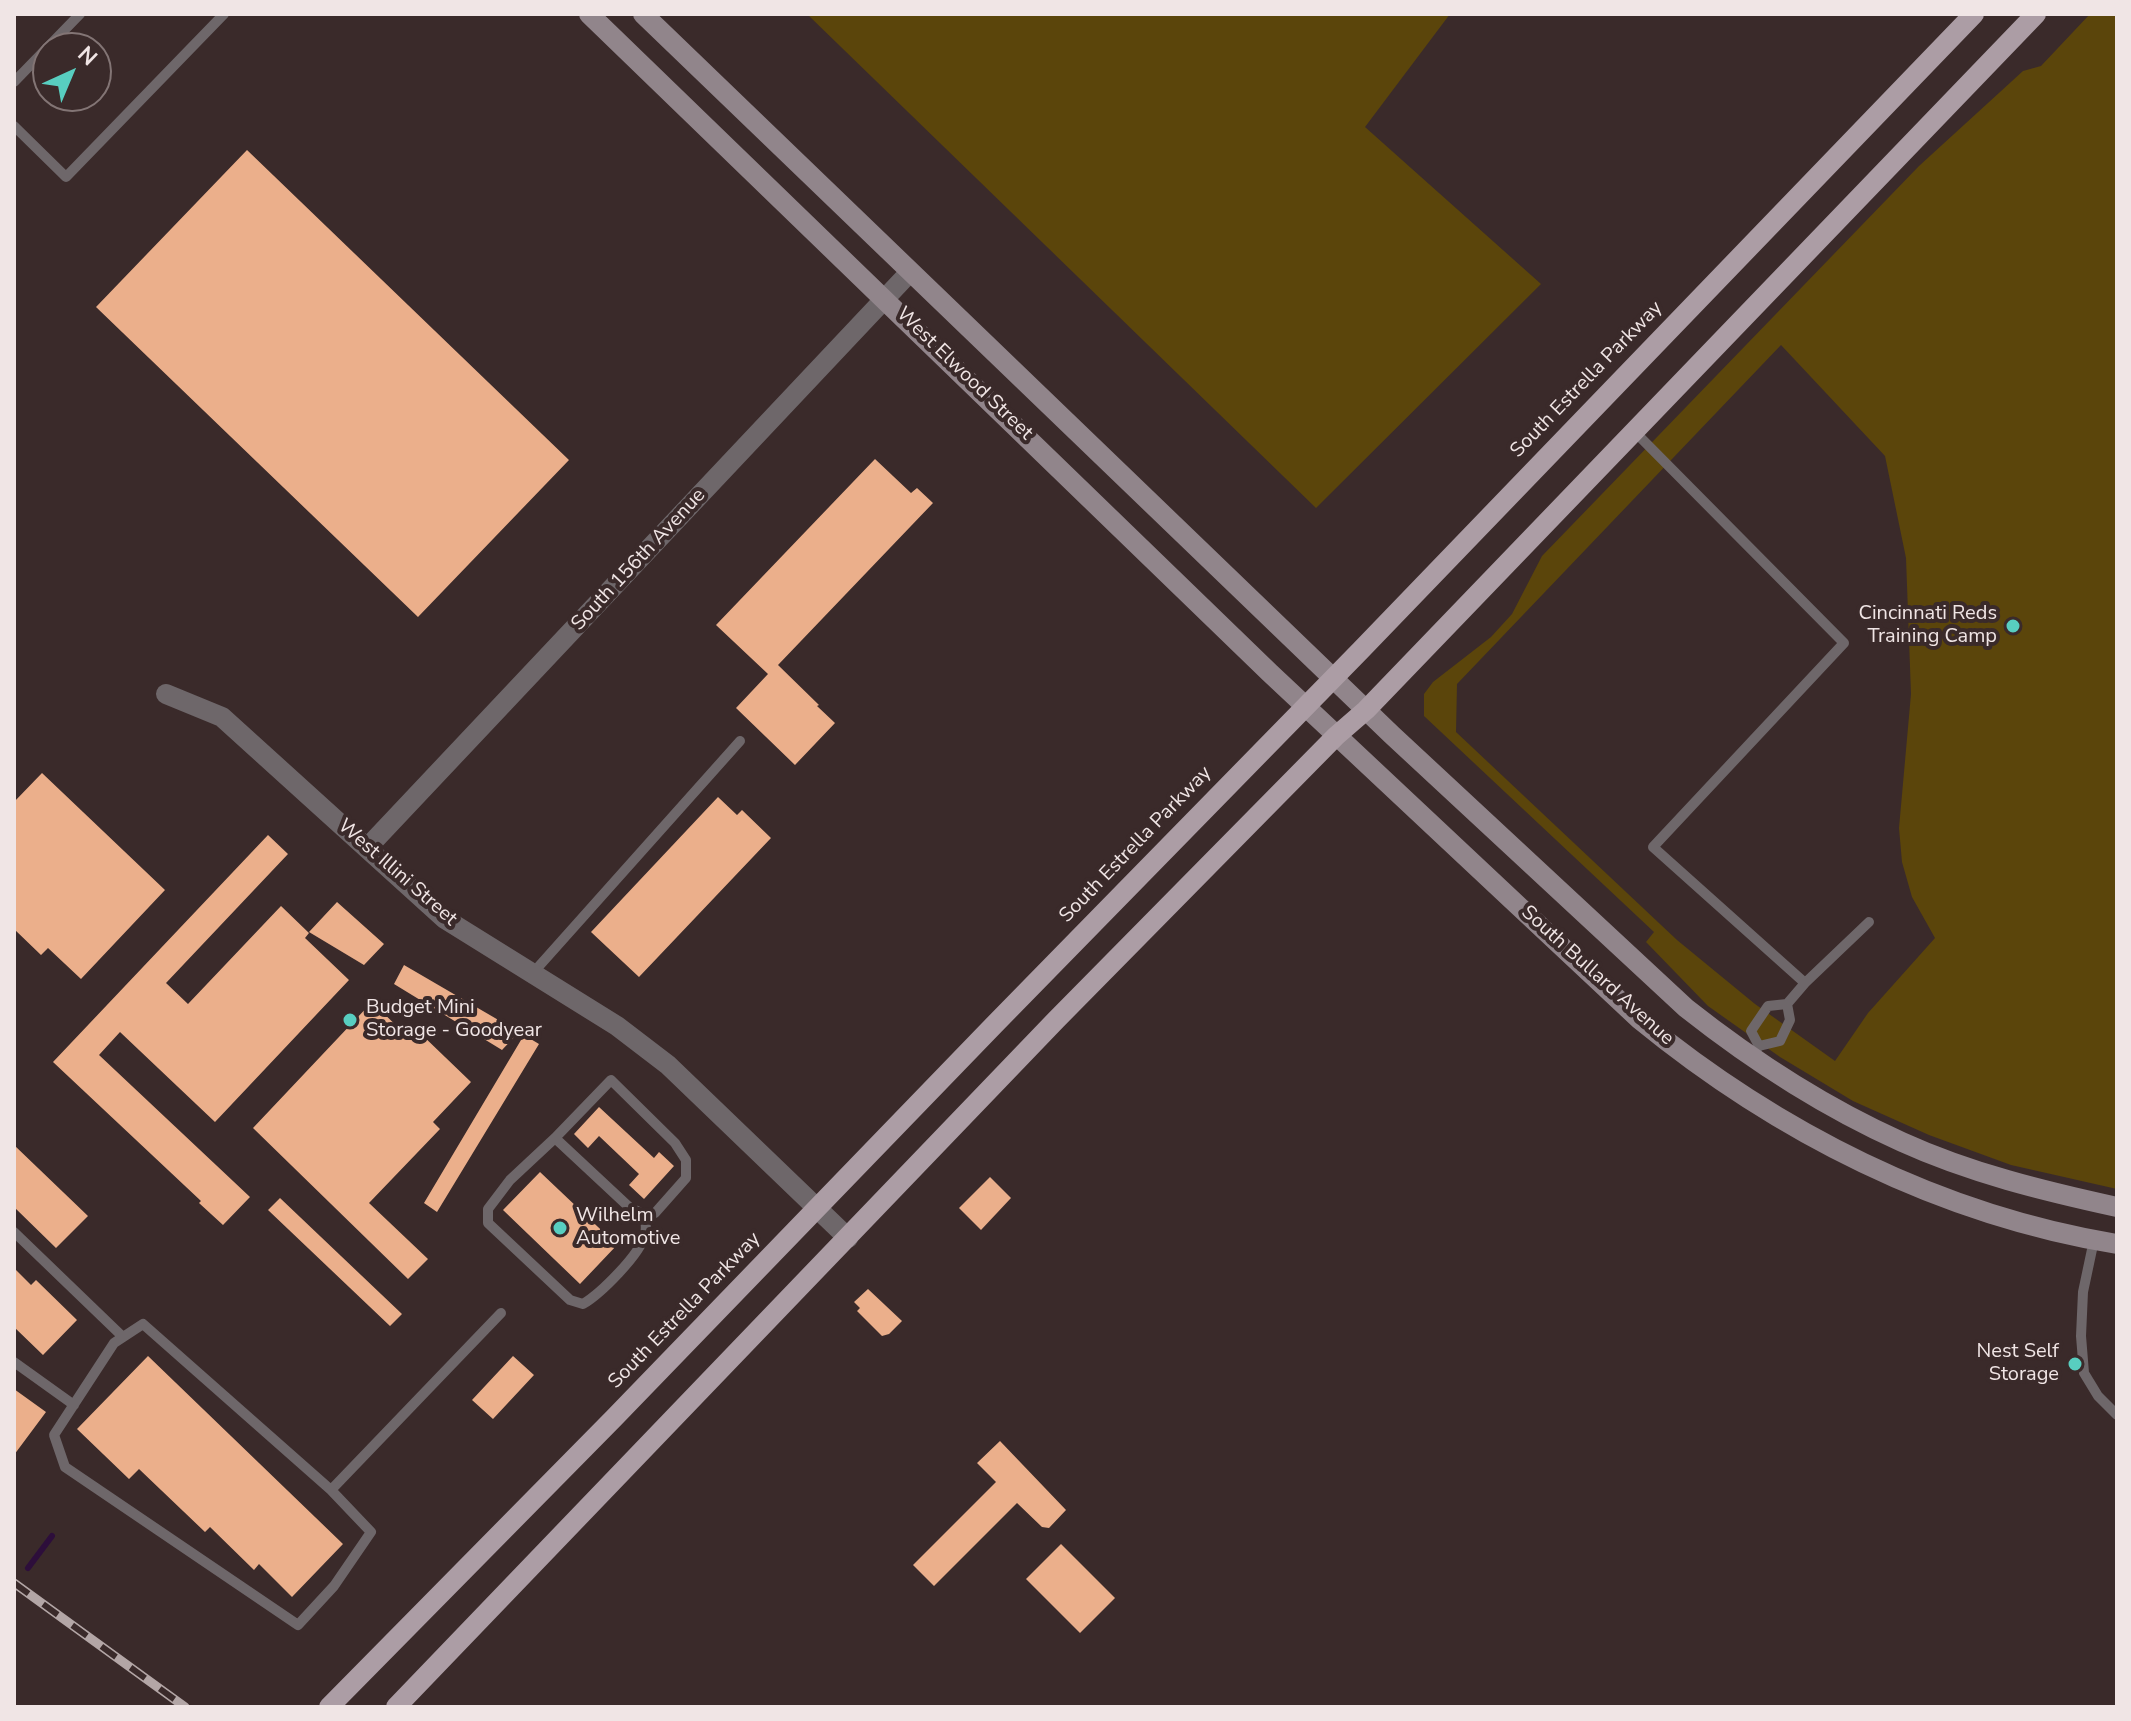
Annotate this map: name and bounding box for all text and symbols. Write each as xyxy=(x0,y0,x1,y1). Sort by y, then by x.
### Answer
north arrow xyxy=(32,32,112,112)
text: N xyxy=(71,40,104,73)
street label: South Estrella Parkway xyxy=(1506,297,1668,463)
street label: West Elwood Street xyxy=(891,303,1037,445)
street label: South 156th Avenue xyxy=(567,484,711,636)
place label: Cincinnati Reds Training Camp xyxy=(1858,602,1997,649)
marker: Cincinnati Reds Training Camp xyxy=(2004,617,2022,635)
street label: South Estrella Parkway xyxy=(1055,762,1217,928)
street label: West Illini Street xyxy=(332,815,462,931)
street label: South Bullard Avenue xyxy=(1516,901,1678,1051)
place label: Budget Mini Storage - Goodyear xyxy=(366,996,542,1043)
marker: Budget Mini Storage - Goodyear xyxy=(341,1011,359,1029)
place label: Wilhelm Automotive xyxy=(576,1204,680,1251)
marker: Wilhelm Automotive xyxy=(551,1219,569,1237)
street label: South Estrella Parkway xyxy=(604,1228,766,1394)
place label: Nest Self Storage xyxy=(1977,1340,2059,1387)
marker: Nest Self Storage xyxy=(2066,1355,2084,1373)

